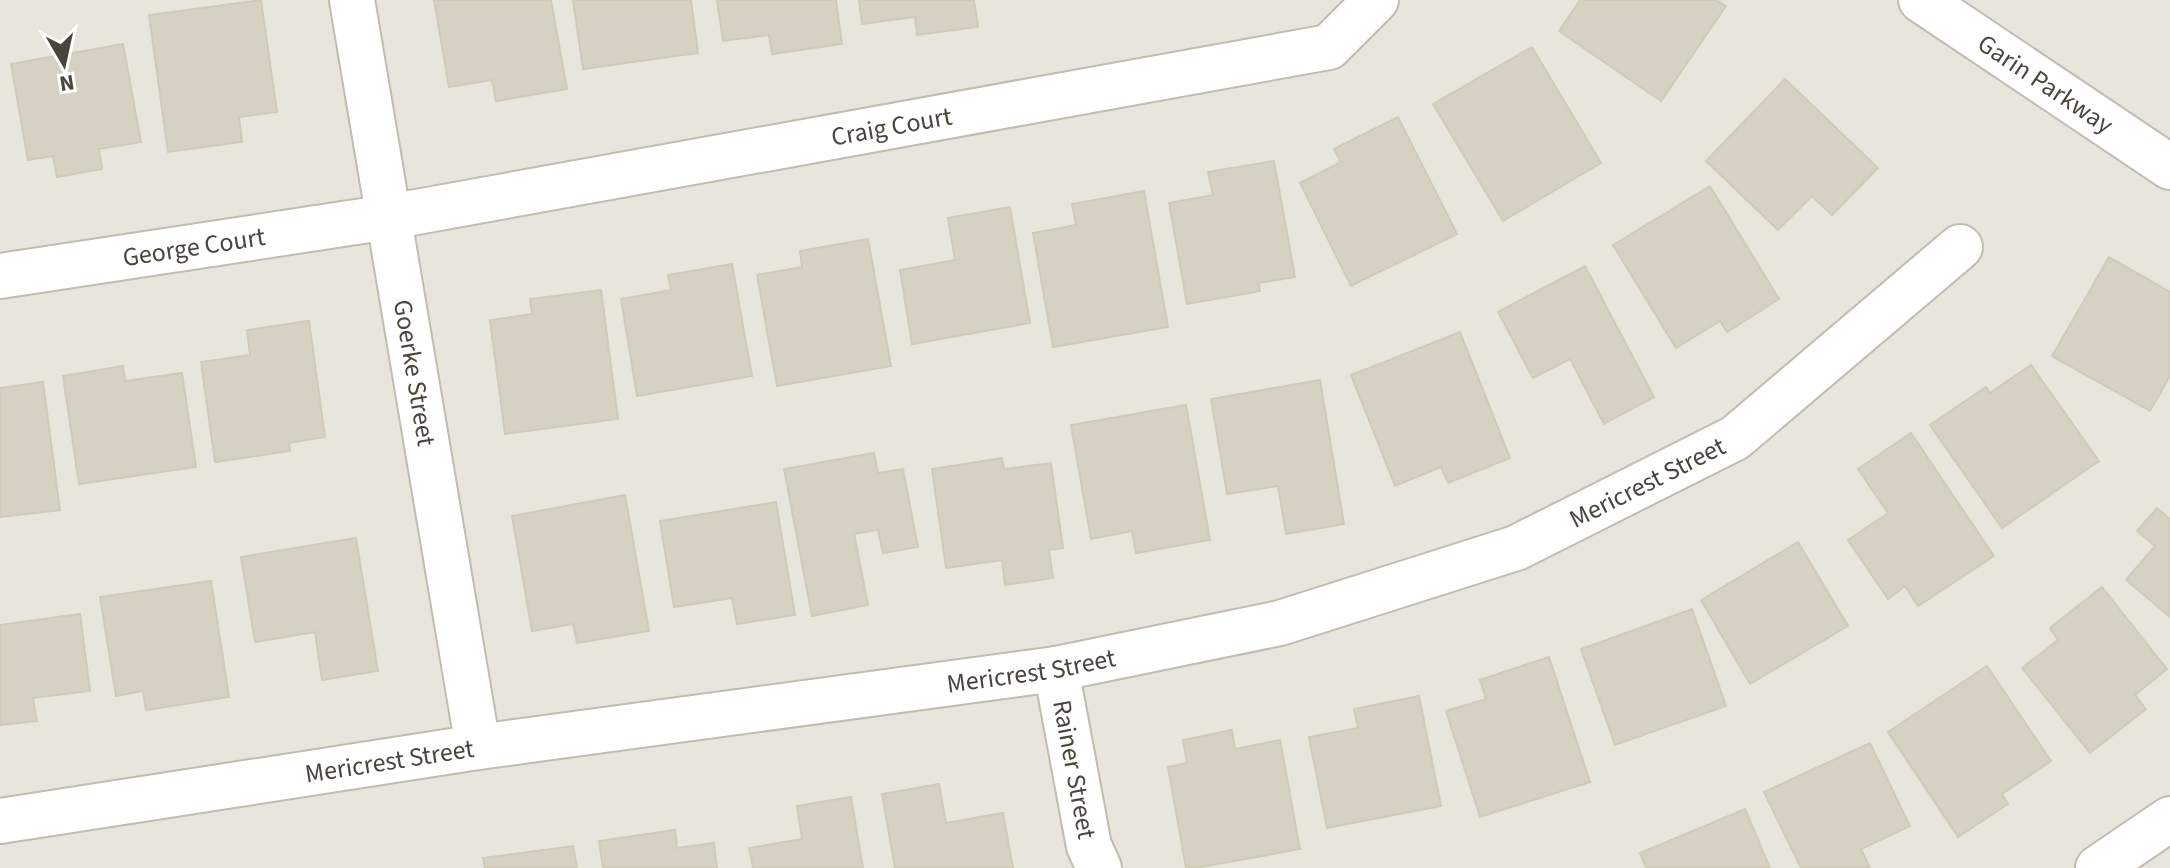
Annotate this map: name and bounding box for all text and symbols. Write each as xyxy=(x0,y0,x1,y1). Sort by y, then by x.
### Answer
north arrow xyxy=(24,24,104,104)
street label: Garin Parkway xyxy=(1970,25,2121,143)
text: N xyxy=(57,66,77,100)
street label: Craig Court xyxy=(828,98,955,156)
street label: George Court xyxy=(120,218,268,276)
street label: Goerke Street xyxy=(384,297,445,449)
street label: Mericrest Street xyxy=(1563,428,1732,537)
street label: Mericrest Street xyxy=(944,639,1119,703)
street label: Rainer Street xyxy=(1043,697,1105,842)
street label: Mericrest Street xyxy=(302,730,477,793)

